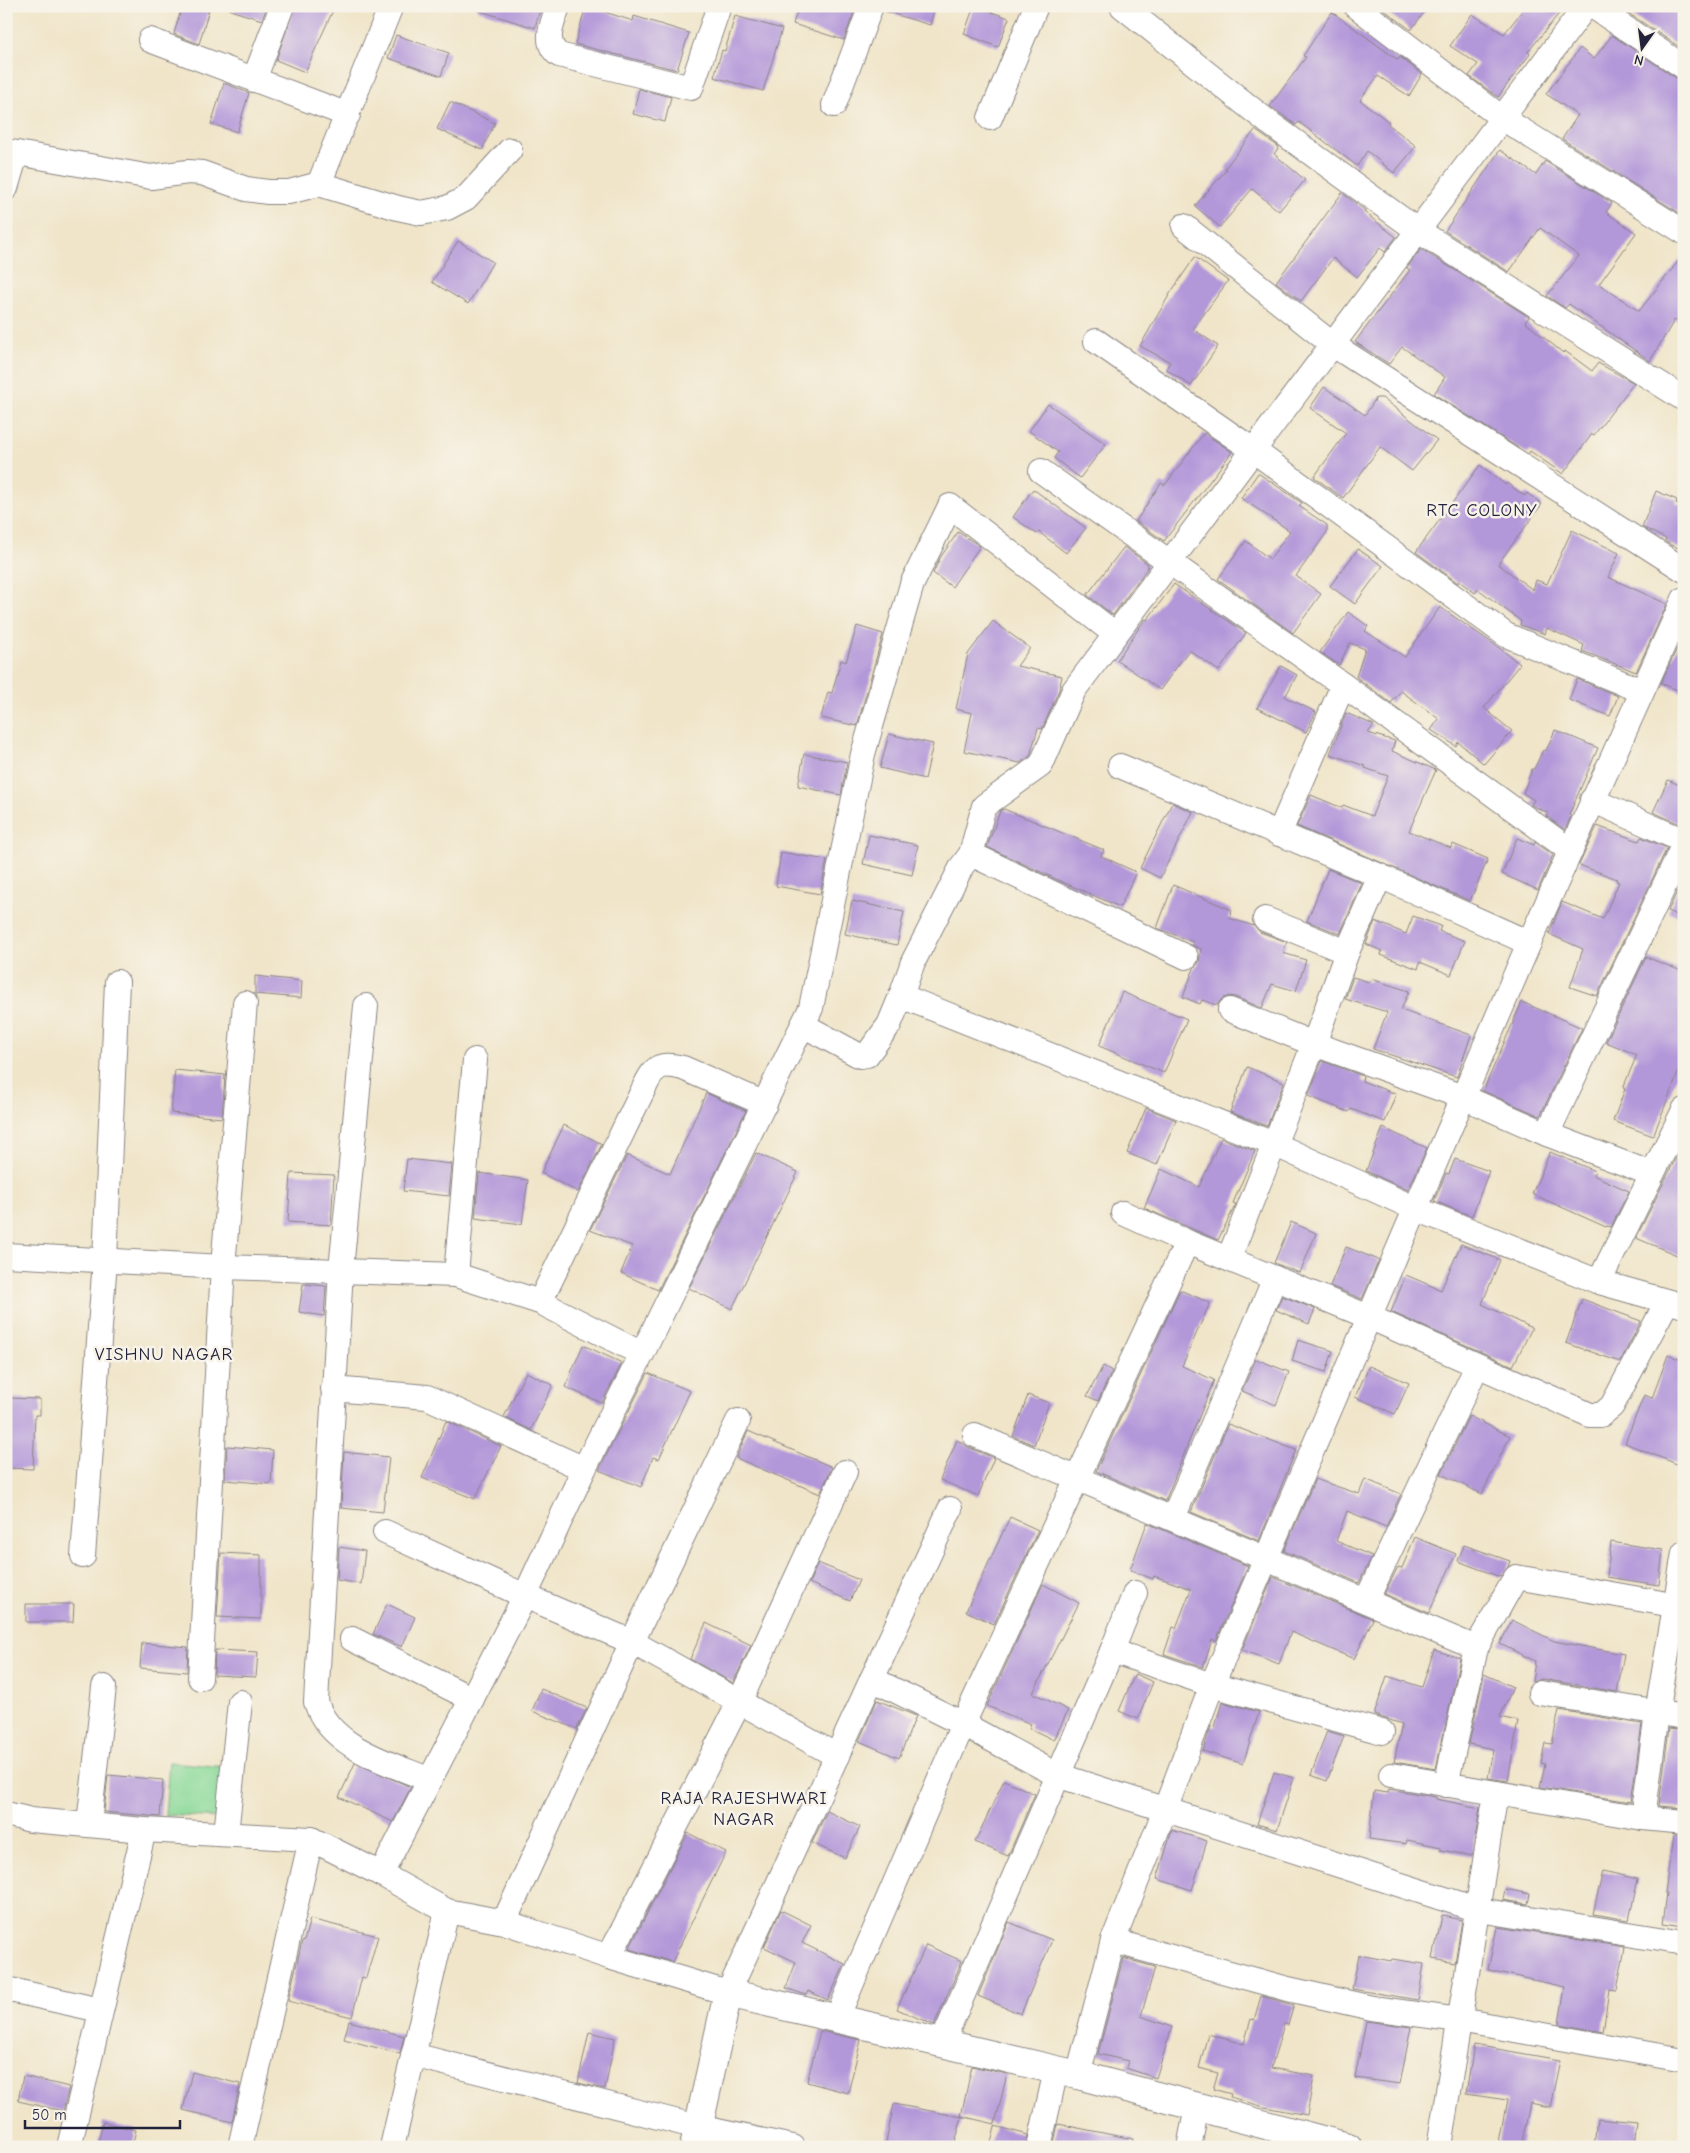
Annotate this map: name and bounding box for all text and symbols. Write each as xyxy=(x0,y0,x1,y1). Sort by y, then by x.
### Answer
north arrow xyxy=(1618,22,1668,72)
text: N xyxy=(1632,51,1645,69)
district label: RTC COLONY xyxy=(1426,500,1538,521)
district label: VISHNU NAGAR xyxy=(95,1344,233,1365)
district label: RAJA RAJESHWARI NAGAR xyxy=(660,1788,828,1830)
scale bar xyxy=(25,2098,180,2130)
text: 50 m xyxy=(32,2106,67,2124)

